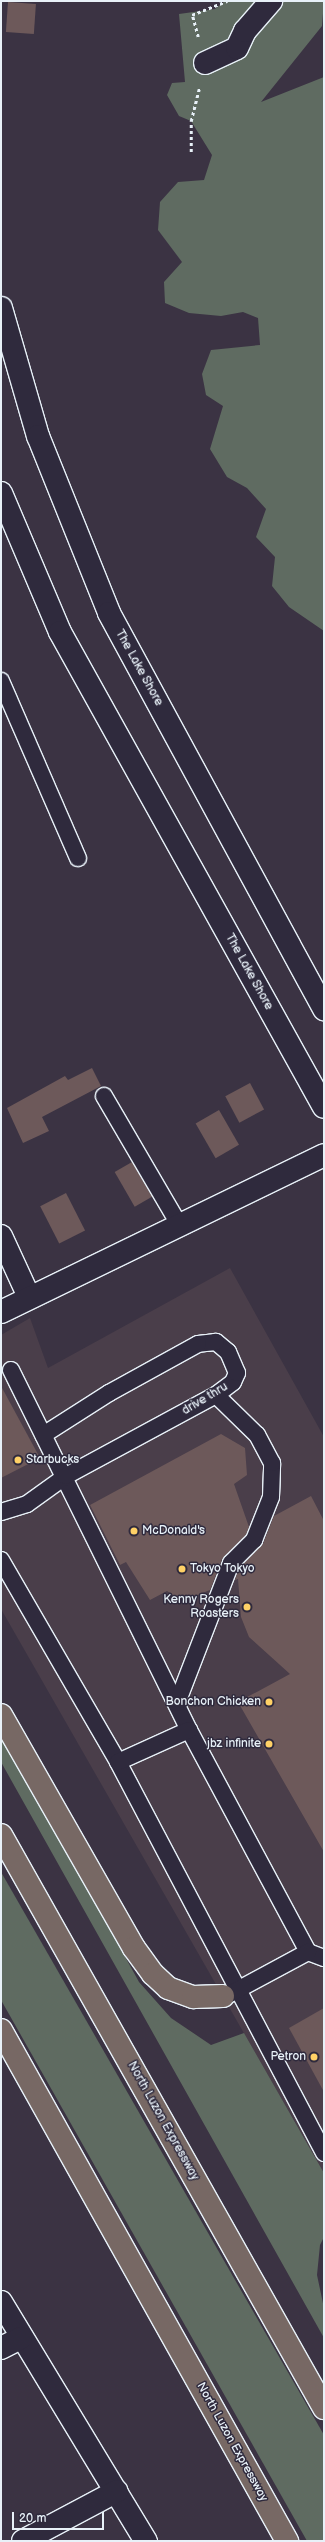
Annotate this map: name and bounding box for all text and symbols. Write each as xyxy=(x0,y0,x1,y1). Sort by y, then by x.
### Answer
street label: The Lake Shore xyxy=(112,627,166,709)
street label: The Lake Shore xyxy=(222,931,276,1013)
street label: drive thru xyxy=(179,1380,231,1418)
place label: Starbucks xyxy=(26,1453,79,1467)
marker: Starbucks xyxy=(13,1455,23,1465)
place label: McDonald's xyxy=(142,1524,205,1538)
marker: McDonald's xyxy=(129,1526,139,1536)
place label: Tokyo Tokyo xyxy=(190,1562,255,1576)
marker: Tokyo Tokyo xyxy=(177,1564,187,1574)
place label: Kenny Rogers Roasters xyxy=(162,1593,239,1621)
marker: Kenny Rogers Roasters xyxy=(242,1602,252,1612)
place label: Bonchon Chicken xyxy=(165,1695,261,1709)
marker: Bonchon Chicken xyxy=(264,1697,274,1707)
place label: jbz infinite xyxy=(207,1737,261,1751)
marker: jbz infinite xyxy=(264,1739,274,1749)
place label: Petron xyxy=(270,2050,306,2064)
marker: Petron xyxy=(309,2052,319,2062)
street label: North Luzon Expressway xyxy=(124,2059,202,2183)
street label: North Luzon Expressway xyxy=(193,2380,271,2504)
scale bar xyxy=(14,2504,106,2530)
text: 20 m xyxy=(19,2511,46,2526)

